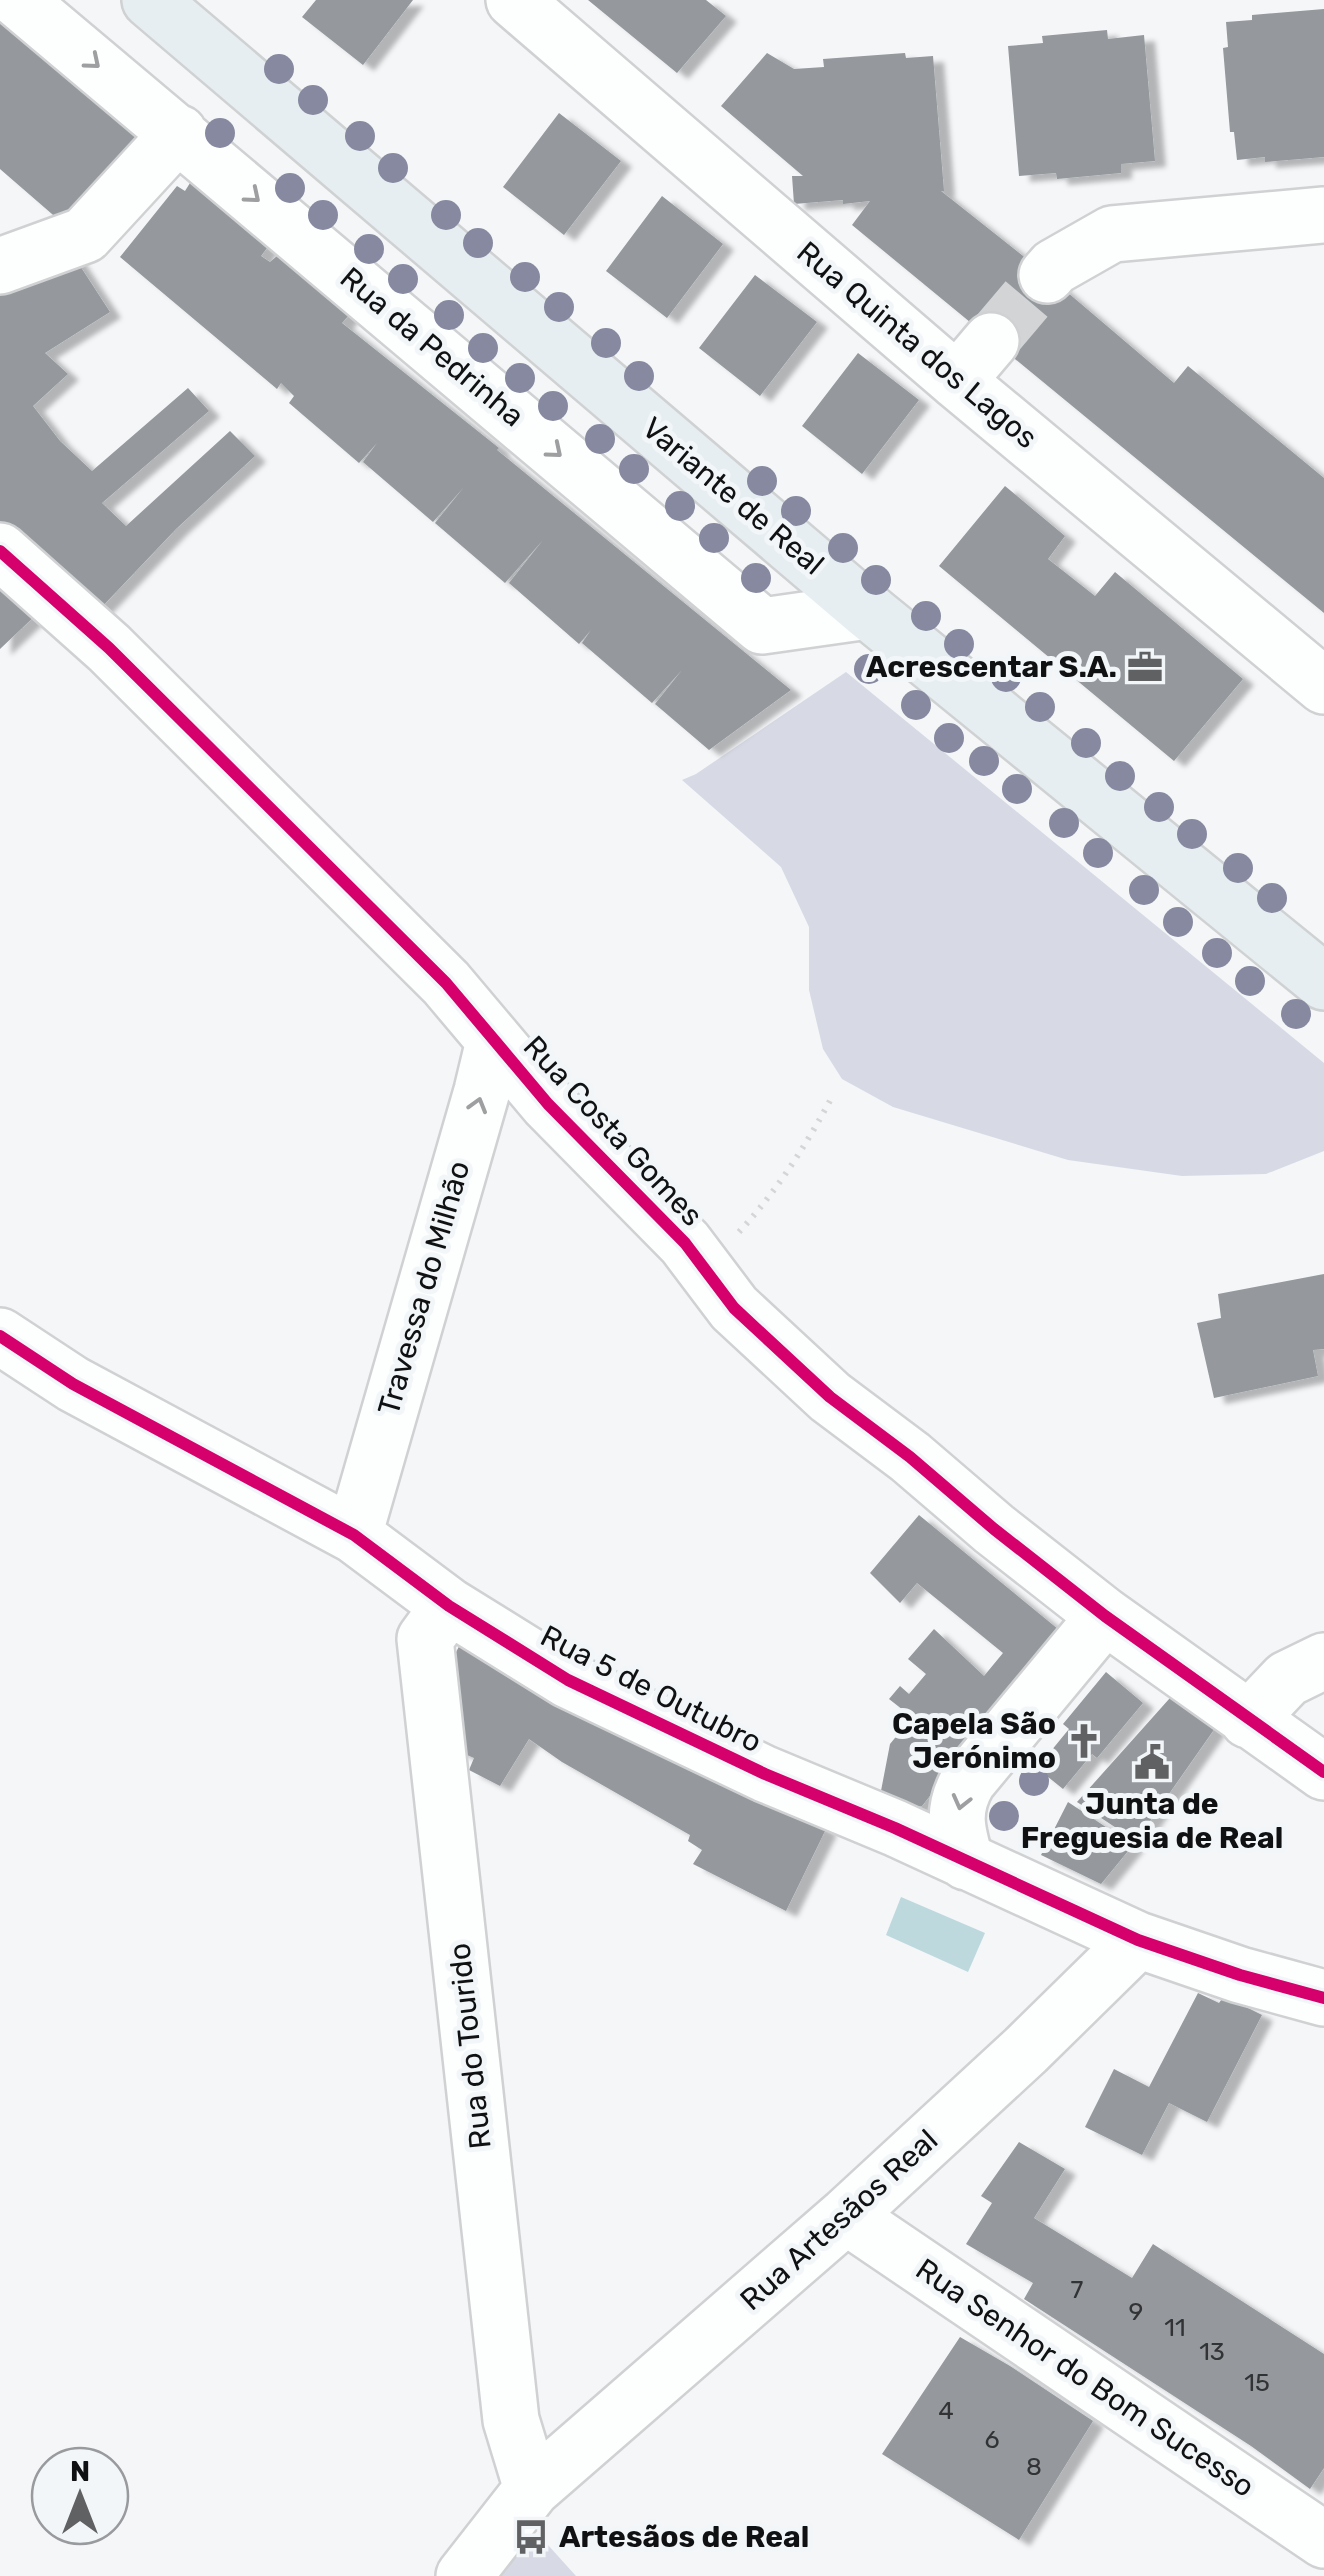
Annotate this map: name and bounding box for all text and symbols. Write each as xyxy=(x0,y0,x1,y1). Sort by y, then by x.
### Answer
one-way arrow xyxy=(81,50,99,68)
one-way arrow xyxy=(241,185,260,203)
street label: Rua Quinta dos Lagos xyxy=(790,234,1044,456)
street label: Rua da Pedrinha xyxy=(333,260,531,434)
street label: Variante de Real xyxy=(635,410,831,582)
one-way arrow xyxy=(543,440,561,458)
office icon: Acrescentar S.A. xyxy=(1126,648,1164,686)
place label: Acrescentar S.A. xyxy=(866,649,1117,685)
street label: Rua Costa Gomes xyxy=(516,1029,710,1233)
one-way arrow xyxy=(466,1097,487,1114)
street label: Travessa do Milhão xyxy=(371,1157,477,1419)
street label: Rua 5 de Outubro xyxy=(535,1618,767,1760)
place label: Capela São Jerónimo xyxy=(892,1706,1056,1776)
church icon: Capela São Jerónimo xyxy=(1065,1722,1103,1760)
public building icon: Junta de Freguesia de Real xyxy=(1133,1743,1171,1781)
place label: Junta de Freguesia de Real xyxy=(1021,1786,1283,1856)
one-way arrow xyxy=(952,1794,973,1811)
street label: Rua do Tourido xyxy=(441,1941,499,2151)
street label: Rua Artesãos Real xyxy=(733,2122,945,2318)
street label: Rua Senhor do Bom Sucesso xyxy=(909,2251,1261,2505)
house number: 7 xyxy=(1071,2275,1084,2304)
house number: 9 xyxy=(1129,2297,1143,2326)
house number: 11 xyxy=(1164,2313,1186,2342)
house number: 13 xyxy=(1199,2337,1225,2366)
house number: 15 xyxy=(1244,2368,1270,2397)
house number: 4 xyxy=(938,2396,954,2425)
house number: 6 xyxy=(984,2425,1000,2454)
north arrow xyxy=(30,2446,130,2546)
house number: 8 xyxy=(1026,2452,1042,2481)
text: N xyxy=(70,2455,90,2488)
bus stop icon: Artesãos de Real xyxy=(512,2518,550,2556)
place label: Artesãos de Real xyxy=(559,2519,809,2555)

